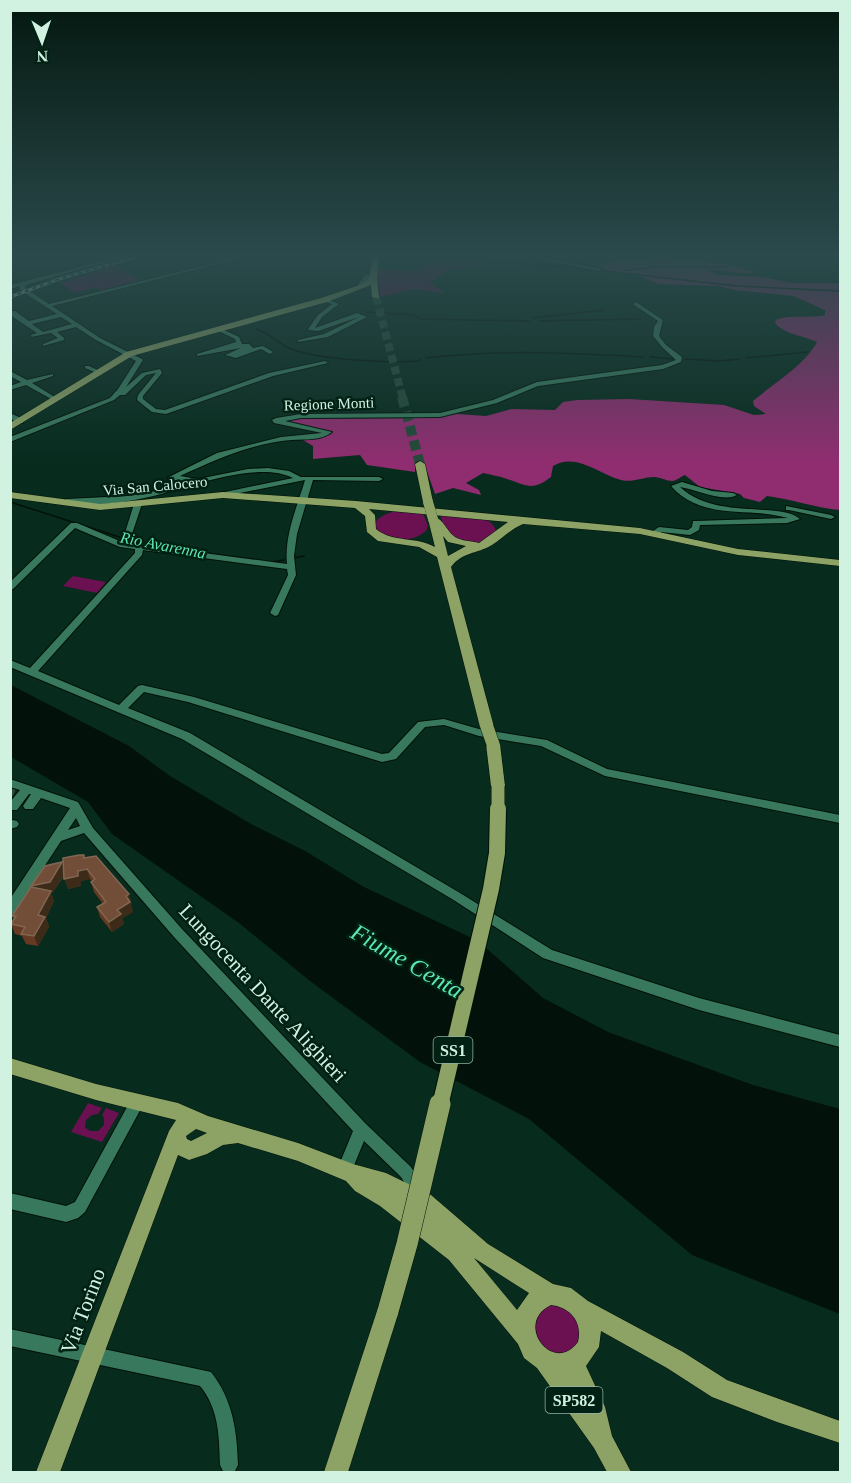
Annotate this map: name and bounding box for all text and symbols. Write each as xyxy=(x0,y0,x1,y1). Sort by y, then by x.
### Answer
north arrow xyxy=(12,12,72,72)
text: N xyxy=(36,48,49,65)
street label: Regione Monti xyxy=(284,394,374,414)
street label: Via San Calocero xyxy=(102,473,208,499)
water label: Rio Avarenna xyxy=(118,528,207,562)
street label: Lungocenta Dante Alighieri xyxy=(174,899,352,1087)
water label: Fiume Centa xyxy=(346,918,467,1003)
road number: SS1 xyxy=(434,1037,472,1063)
street label: Via Torino xyxy=(56,1265,110,1357)
road number: SP582 xyxy=(546,1387,602,1413)

